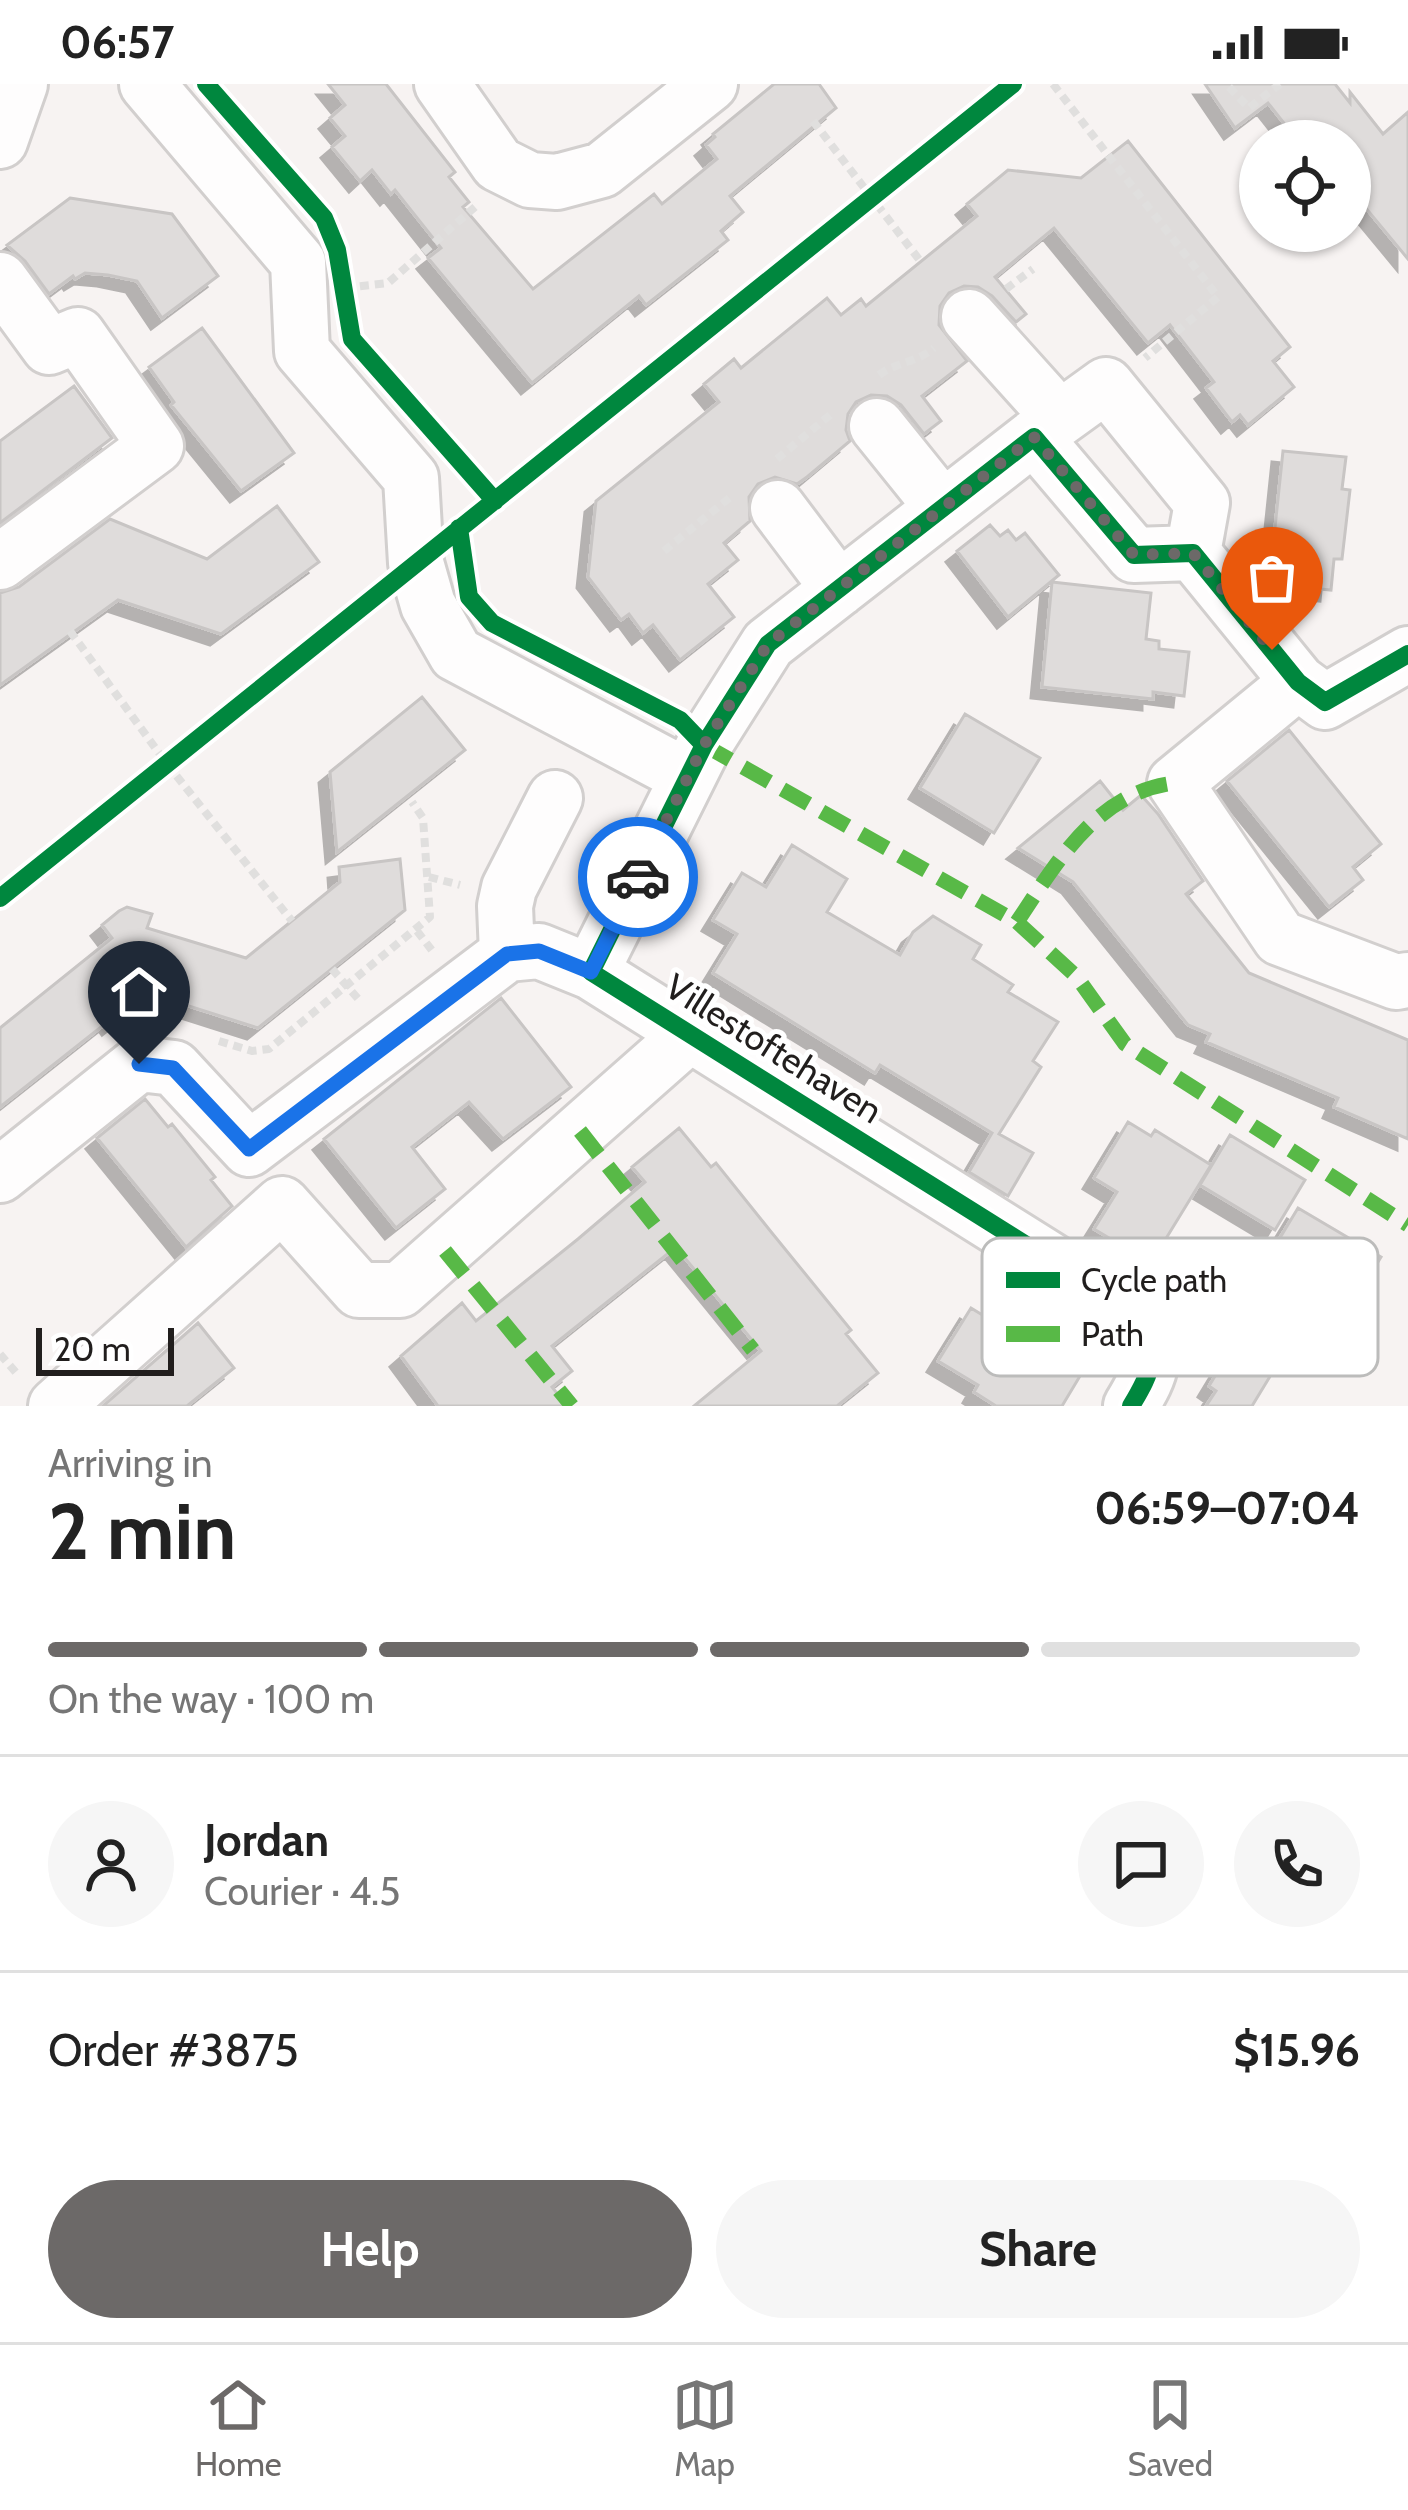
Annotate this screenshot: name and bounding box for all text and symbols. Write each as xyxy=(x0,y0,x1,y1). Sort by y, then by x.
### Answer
text: 06:57 xyxy=(60,15,174,69)
map controls xyxy=(1239,120,1371,252)
button: locate xyxy=(1239,120,1371,252)
pin xyxy=(1221,527,1323,650)
icon: bag xyxy=(1239,545,1305,611)
courier xyxy=(578,817,698,937)
icon: car xyxy=(605,844,671,910)
pin xyxy=(88,941,190,1064)
icon: home xyxy=(106,959,172,1025)
street label: Villestoftehaven xyxy=(657,964,891,1132)
legend xyxy=(982,1238,1378,1376)
text: Cycle path xyxy=(1081,1260,1227,1300)
text: Path xyxy=(1081,1314,1144,1354)
scale bar xyxy=(36,1322,174,1375)
text: 20 m xyxy=(54,1329,131,1369)
text: Arriving in xyxy=(48,1439,212,1487)
text: 06:59–07:04 xyxy=(1094,1481,1360,1535)
text: 2 min xyxy=(48,1484,236,1579)
text: On the way · 100 m xyxy=(48,1675,374,1723)
button: person xyxy=(48,1801,174,1927)
button: chat xyxy=(1078,1801,1204,1927)
button: phone xyxy=(1234,1801,1360,1927)
text: Jordan xyxy=(204,1813,329,1867)
text: Courier · 4.5 xyxy=(204,1867,400,1915)
text: Order #3875 xyxy=(48,2023,299,2077)
text: $15.96 xyxy=(1233,2023,1360,2077)
button: Help xyxy=(48,2180,692,2318)
button: Share xyxy=(716,2180,1360,2318)
tab: Home xyxy=(195,2372,282,2484)
tab: Map xyxy=(672,2372,738,2484)
tab: Saved xyxy=(1127,2372,1213,2484)

